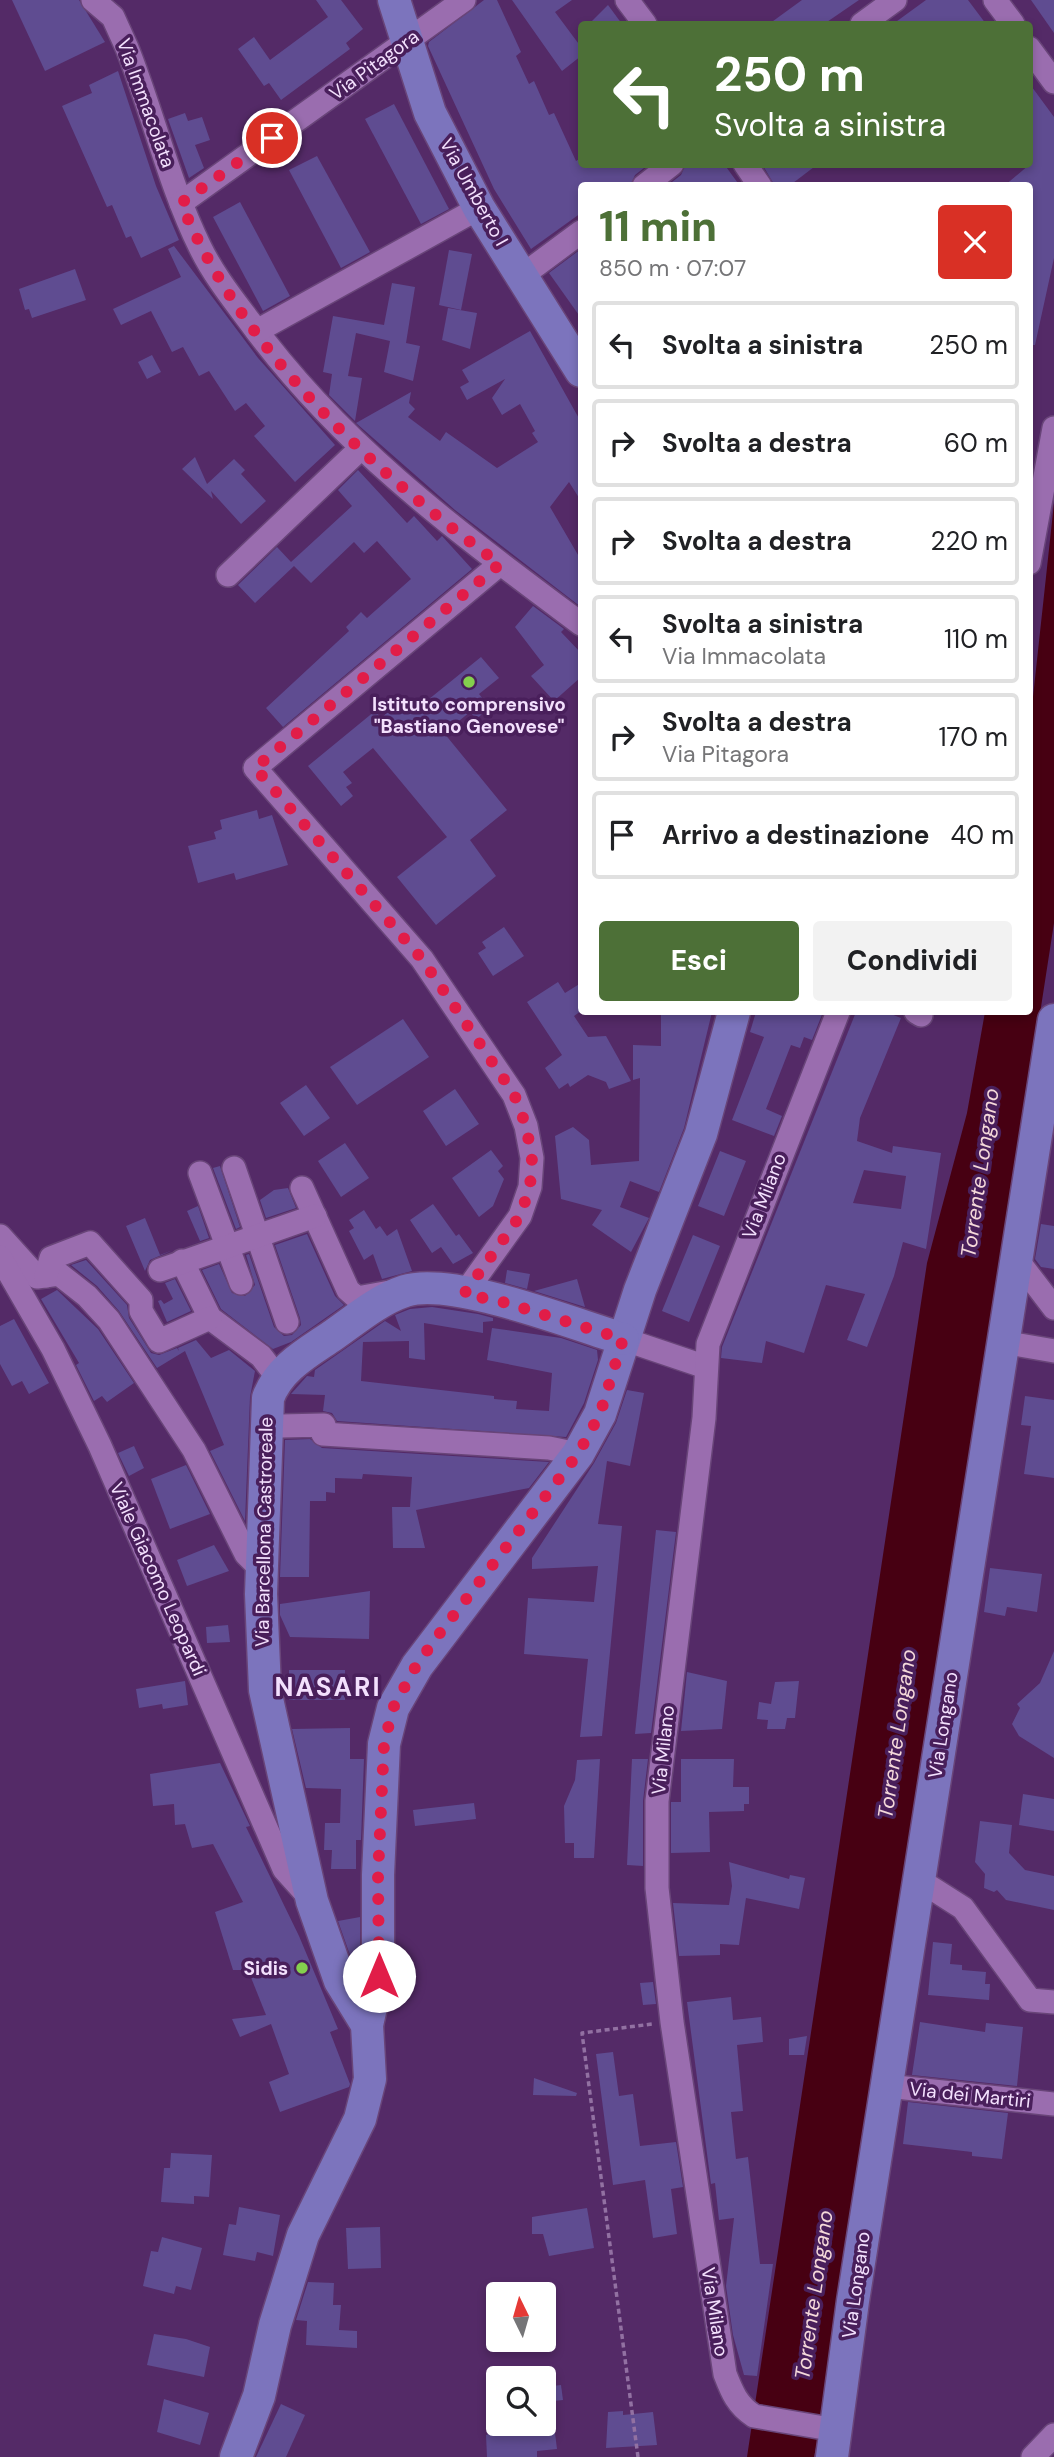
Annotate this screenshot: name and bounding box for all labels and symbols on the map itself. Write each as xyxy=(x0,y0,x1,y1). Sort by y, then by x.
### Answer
street label: Via Pitagora xyxy=(324,24,424,106)
street label: Via Immacolata xyxy=(111,35,181,171)
pin xyxy=(242,108,302,168)
street label: Via Umberto I xyxy=(434,134,514,250)
marker: Istituto comprensivo "Bastiano Genovese" xyxy=(461,674,477,690)
place label: Istituto comprensivo "Bastiano Genovese" xyxy=(372,692,566,739)
water label: Torrente Longano xyxy=(954,1086,1006,1260)
street label: Via Milano xyxy=(736,1150,792,1242)
street label: Via Barcellona Castroreale xyxy=(249,1417,279,1647)
street label: Viale Giacomo Leopardi xyxy=(104,1478,212,1680)
water label: Torrente Longano xyxy=(871,1647,923,1821)
district label: NASARI xyxy=(274,1670,382,1704)
street label: Via Longano xyxy=(922,1670,964,1780)
street label: Via Milano xyxy=(646,1704,680,1796)
position arrow xyxy=(342,1939,416,2013)
place label: Sidis xyxy=(244,1956,288,1981)
marker: Sidis xyxy=(294,1960,310,1976)
street label: Via dei Martiri xyxy=(908,2076,1032,2114)
water label: Torrente Longano xyxy=(788,2208,840,2382)
street label: Via Longano xyxy=(836,2230,876,2340)
street label: Via Milano xyxy=(696,2266,734,2358)
north arrow xyxy=(486,2282,556,2352)

